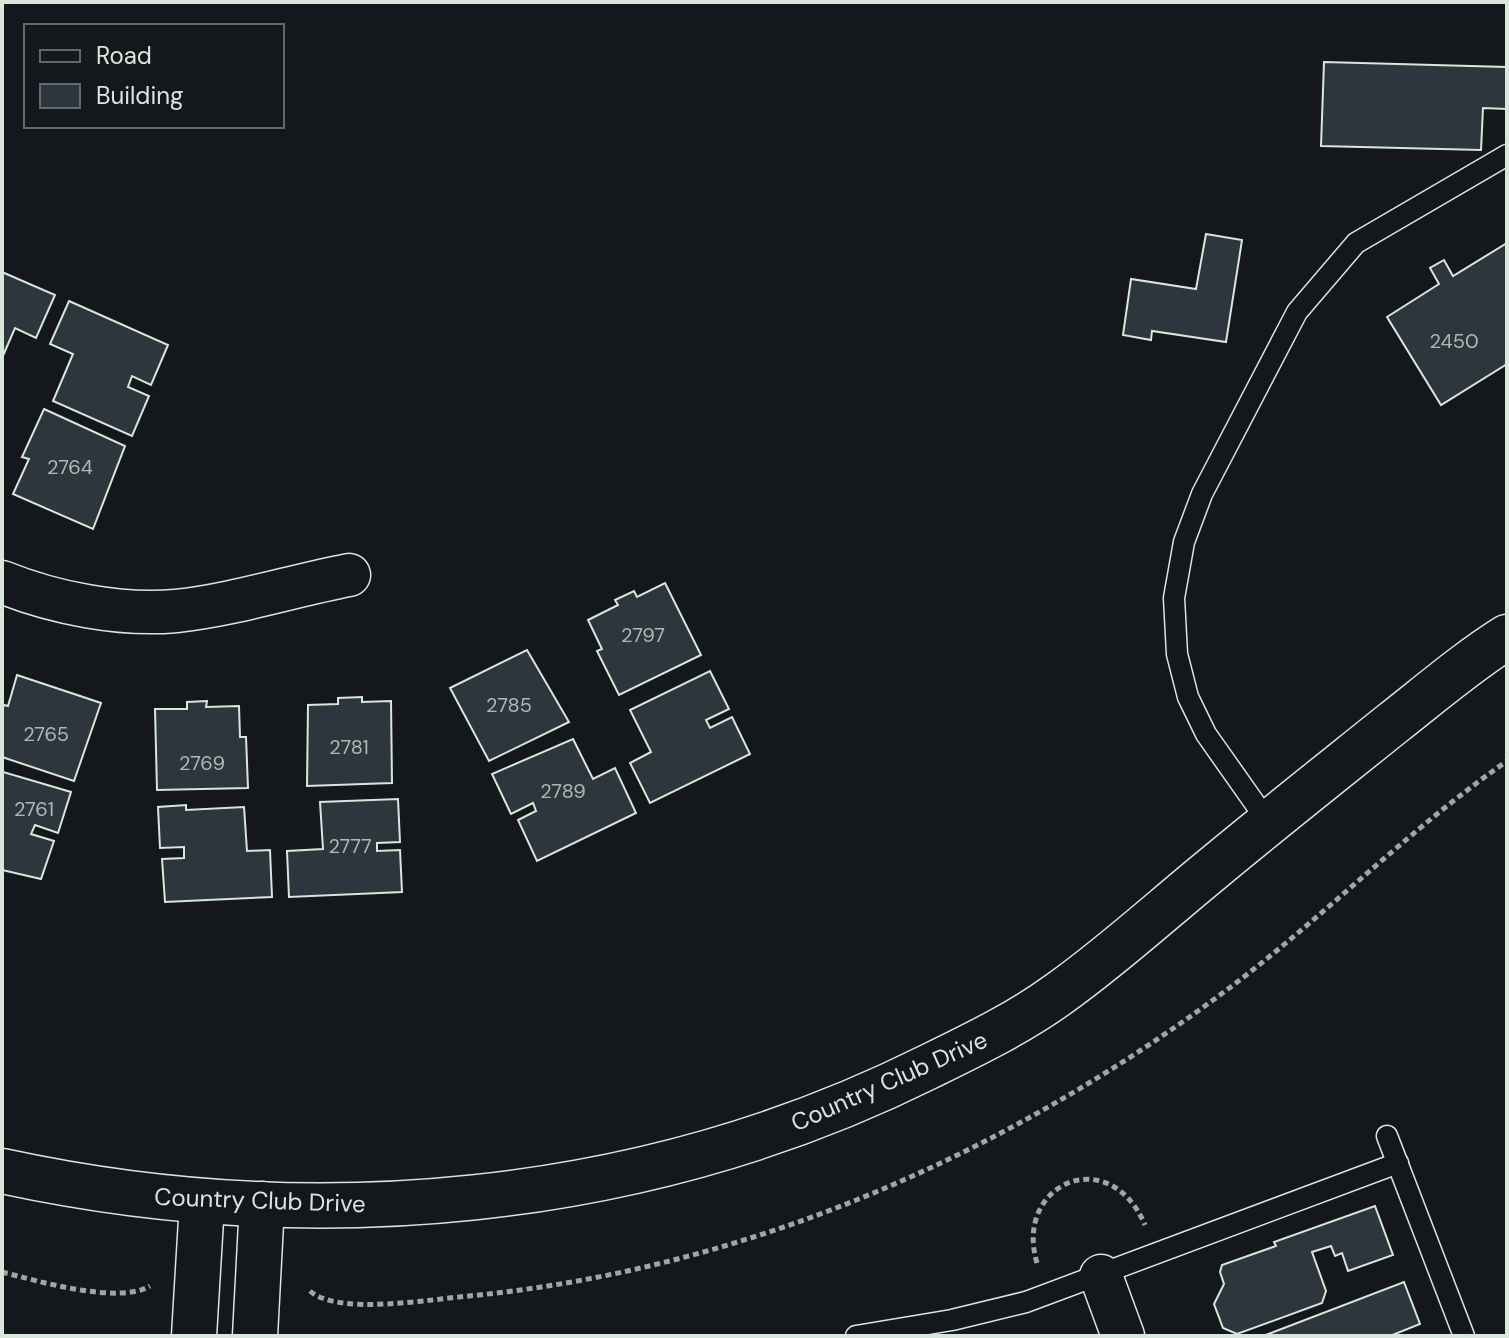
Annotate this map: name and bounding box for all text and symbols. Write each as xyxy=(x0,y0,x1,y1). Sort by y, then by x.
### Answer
legend xyxy=(24,24,284,128)
text: Road xyxy=(96,40,152,71)
text: Building xyxy=(96,80,183,111)
house number: 2450 xyxy=(1429,328,1479,354)
house number: 2764 xyxy=(47,454,93,480)
house number: 2797 xyxy=(621,622,665,648)
house number: 2785 xyxy=(486,692,532,718)
house number: 2765 xyxy=(23,721,69,747)
house number: 2781 xyxy=(329,734,369,760)
house number: 2769 xyxy=(179,750,225,776)
house number: 2789 xyxy=(540,778,586,804)
house number: 2761 xyxy=(14,796,54,822)
house number: 2777 xyxy=(328,833,372,859)
street label: Country Club Drive xyxy=(786,1024,992,1138)
street label: Country Club Drive xyxy=(154,1181,366,1219)

